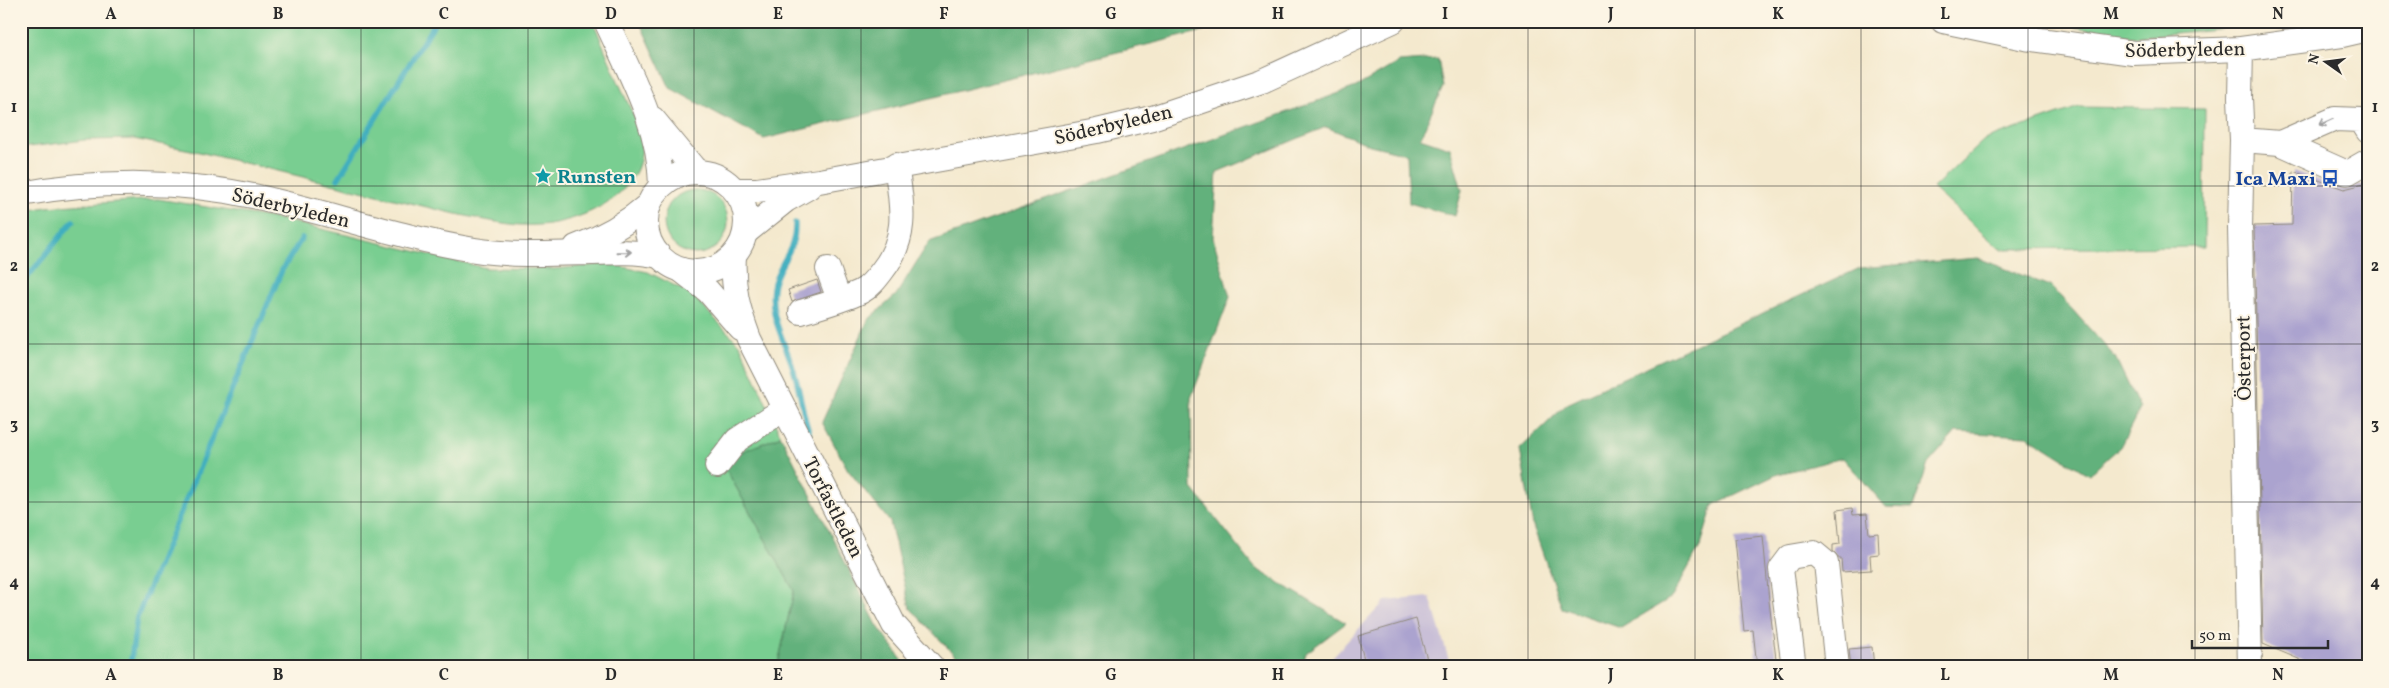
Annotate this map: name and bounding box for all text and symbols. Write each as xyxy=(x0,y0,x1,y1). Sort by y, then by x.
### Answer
text: A xyxy=(105,4,117,26)
text: B xyxy=(273,4,284,26)
text: C xyxy=(439,4,449,26)
text: D xyxy=(605,4,617,26)
text: E xyxy=(773,4,783,26)
text: F xyxy=(939,4,949,26)
text: G xyxy=(1105,4,1117,26)
text: H xyxy=(1272,4,1284,26)
text: I xyxy=(1442,4,1448,26)
text: J xyxy=(1607,4,1614,26)
text: K xyxy=(1772,4,1784,26)
text: L xyxy=(1940,4,1950,26)
text: M xyxy=(2103,4,2119,26)
text: N xyxy=(2272,4,2284,26)
street label: Söderbyleden xyxy=(2125,36,2246,66)
north arrow xyxy=(2302,38,2352,88)
text: N xyxy=(2304,52,2325,66)
text: 1 xyxy=(11,97,17,119)
text: 1 xyxy=(2372,97,2378,119)
street label: Söderbyleden xyxy=(1052,99,1175,153)
one-way arrow xyxy=(2319,118,2334,128)
place label: Runsten xyxy=(557,164,636,192)
place icon: Runsten xyxy=(533,166,553,186)
place label: Ica Maxi xyxy=(2236,166,2316,194)
bus stop icon: Ica Maxi xyxy=(2320,168,2340,188)
street label: Söderbyleden xyxy=(229,182,352,236)
one-way arrow xyxy=(615,247,631,256)
text: 2 xyxy=(10,256,18,278)
text: 2 xyxy=(2371,256,2379,278)
street label: Österport xyxy=(2230,315,2260,401)
text: 3 xyxy=(10,414,18,436)
text: 3 xyxy=(2371,414,2379,436)
street label: Torfastleden xyxy=(795,453,870,563)
text: 4 xyxy=(9,572,19,594)
text: 4 xyxy=(2370,572,2380,594)
scale bar xyxy=(2192,618,2328,650)
text: 50 m xyxy=(2199,626,2231,647)
text: A xyxy=(105,665,117,687)
text: B xyxy=(273,665,284,687)
text: C xyxy=(439,665,449,687)
text: D xyxy=(605,665,617,687)
text: E xyxy=(773,665,783,687)
text: F xyxy=(939,665,949,687)
text: G xyxy=(1105,665,1117,687)
text: H xyxy=(1272,665,1284,687)
text: I xyxy=(1442,665,1448,687)
text: J xyxy=(1607,665,1614,687)
text: K xyxy=(1772,665,1784,687)
text: L xyxy=(1940,665,1950,687)
text: M xyxy=(2103,665,2119,687)
text: N xyxy=(2272,665,2284,687)

